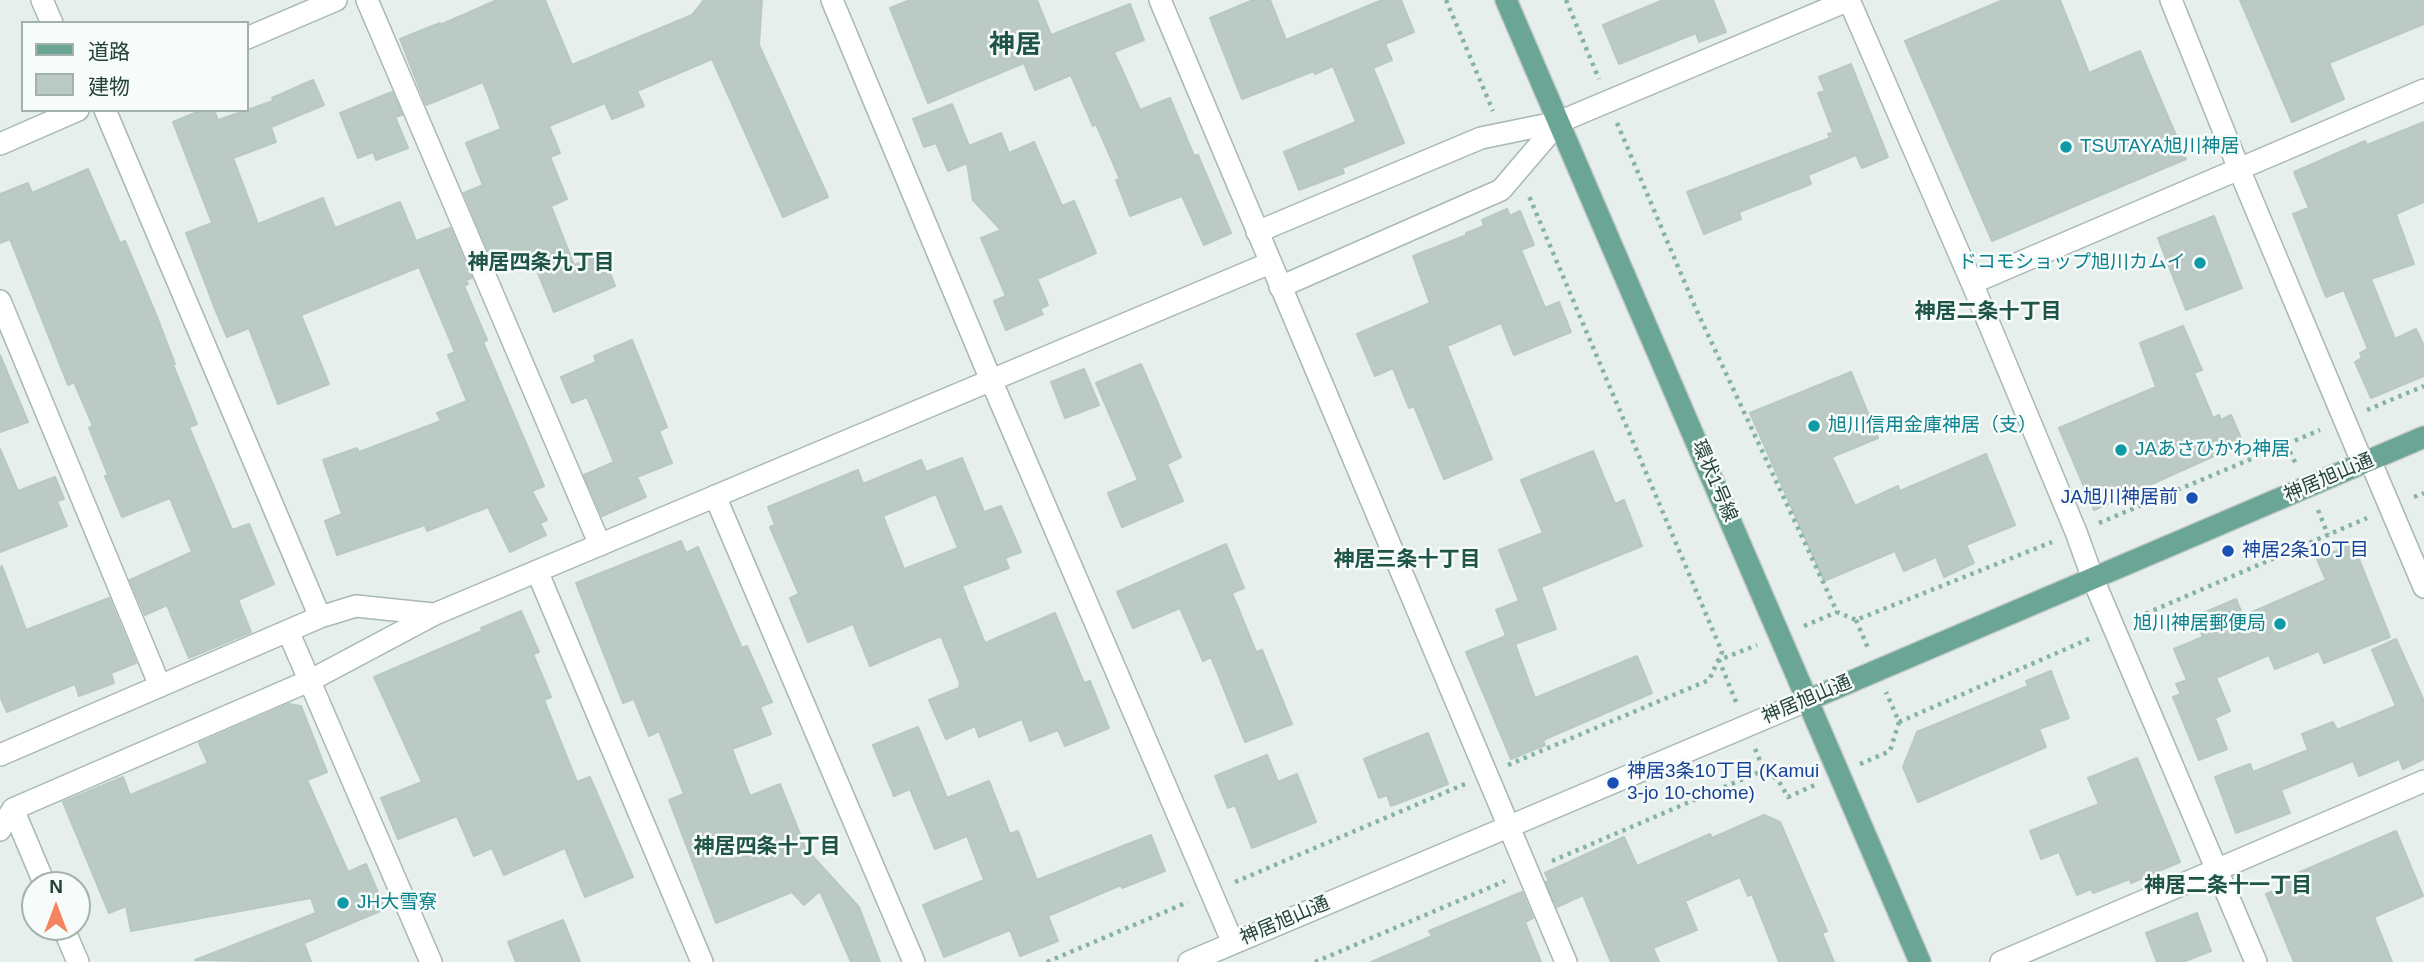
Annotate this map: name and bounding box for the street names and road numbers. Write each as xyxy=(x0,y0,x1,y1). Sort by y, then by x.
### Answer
street label: 環状1号線 xyxy=(1687,437,1741,525)
street label: 神居旭山通 xyxy=(2281,449,2377,507)
street label: 神居旭山通 xyxy=(1759,671,1855,729)
street label: 神居旭山通 xyxy=(1237,892,1333,950)

